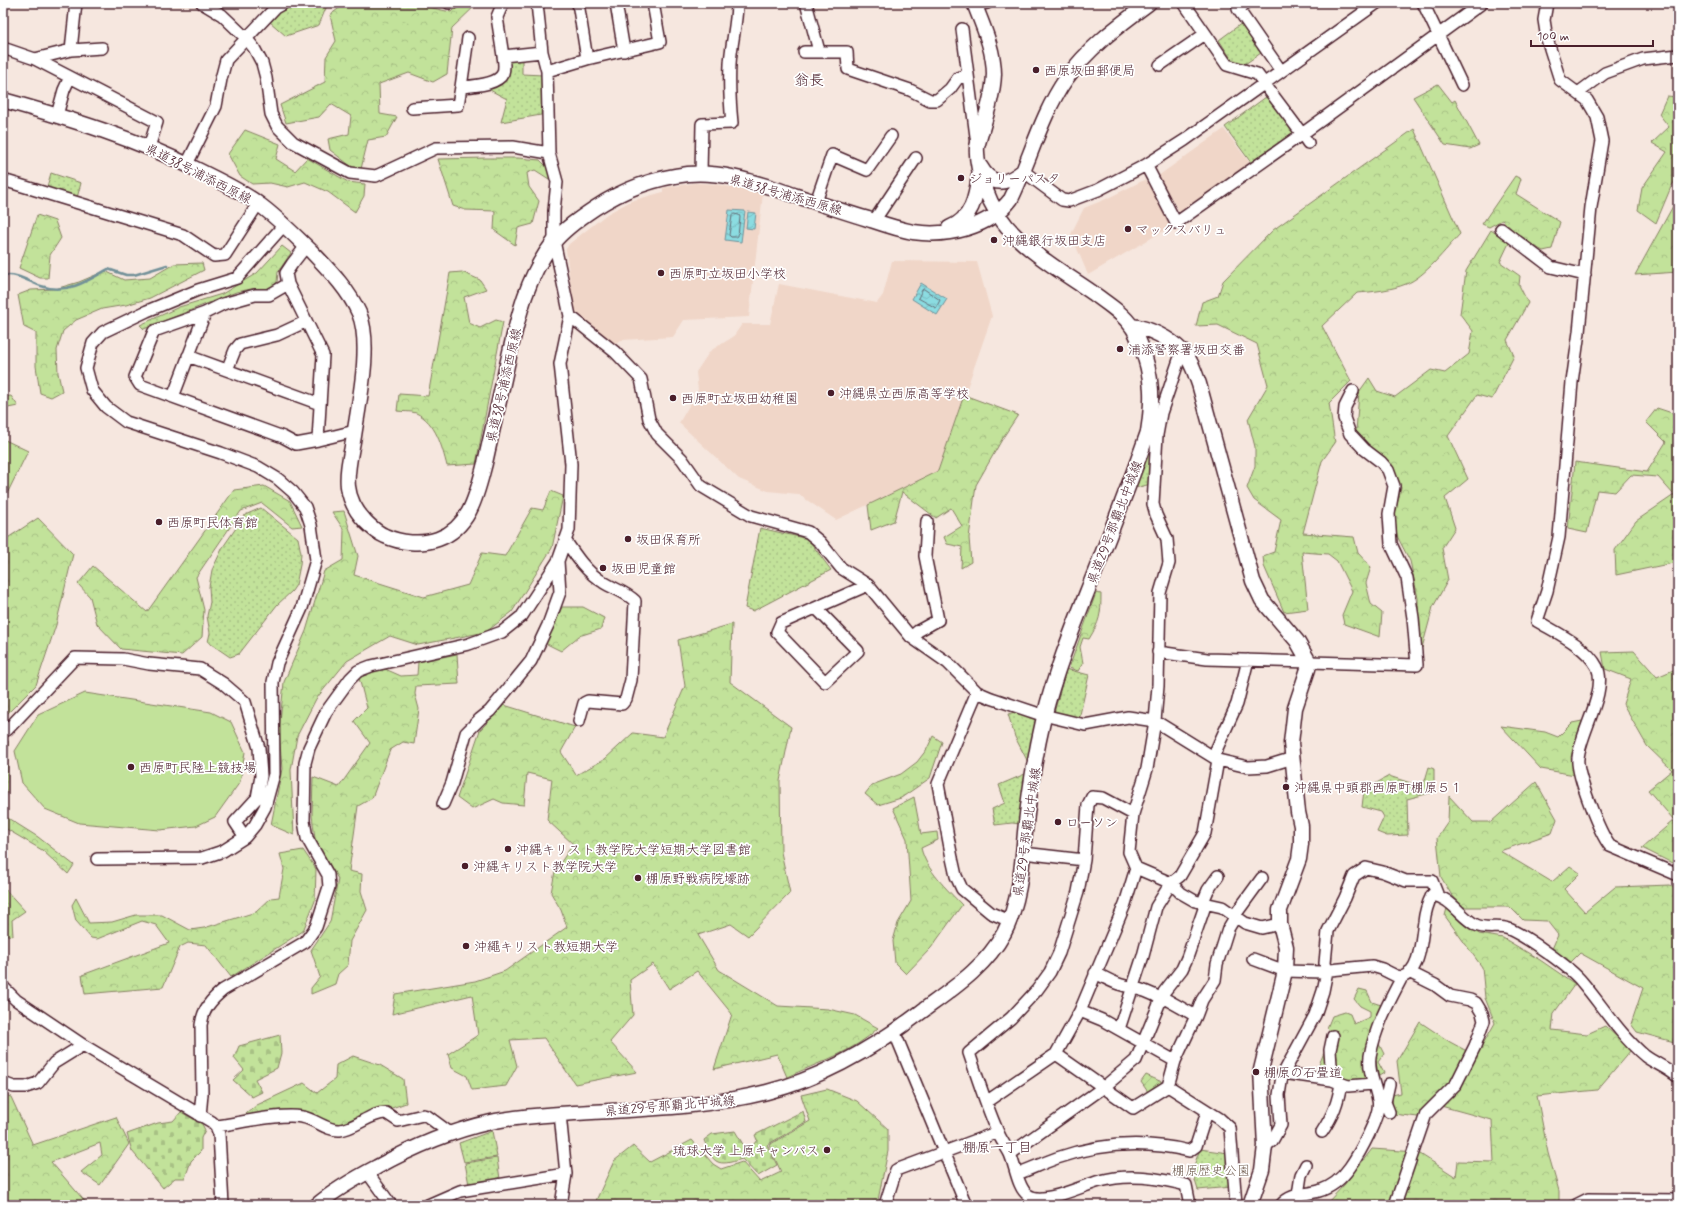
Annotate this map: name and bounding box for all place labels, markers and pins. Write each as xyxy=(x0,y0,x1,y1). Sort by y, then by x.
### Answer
place label: 西原坂田郵便局 xyxy=(1044,63,1135,80)
marker: 西原坂田郵便局 xyxy=(1031,65,1041,75)
place label: ジョリーパスタ xyxy=(969,171,1060,188)
marker: ジョリーパスタ xyxy=(956,173,966,183)
place label: マックスバリュ xyxy=(1136,222,1227,239)
marker: マックスバリュ xyxy=(1123,224,1133,234)
place label: 沖縄銀行坂田支店 xyxy=(1002,233,1106,250)
marker: 沖縄銀行坂田支店 xyxy=(989,235,999,245)
place label: 西原町立坂田小学校 xyxy=(669,266,786,283)
marker: 西原町立坂田小学校 xyxy=(656,268,666,278)
place label: 浦添警察署坂田交番 xyxy=(1128,342,1245,359)
marker: 浦添警察署坂田交番 xyxy=(1115,344,1125,354)
place label: 沖縄県立西原高等学校 xyxy=(839,386,969,403)
marker: 沖縄県立西原高等学校 xyxy=(826,388,836,398)
place label: 西原町立坂田幼稚園 xyxy=(681,391,798,408)
marker: 西原町立坂田幼稚園 xyxy=(668,393,678,403)
place label: 西原町民体育館 xyxy=(167,515,258,532)
marker: 西原町民体育館 xyxy=(154,517,164,527)
place label: 坂田保育所 xyxy=(636,532,701,549)
marker: 坂田保育所 xyxy=(623,534,633,544)
place label: 坂田児童館 xyxy=(611,561,676,578)
marker: 坂田児童館 xyxy=(598,563,608,573)
place label: 西原町民陸上競技場 xyxy=(139,760,256,777)
marker: 西原町民陸上競技場 xyxy=(126,762,136,772)
place label: 沖縄県中頭郡西原町棚原５１ xyxy=(1294,780,1463,797)
marker: 沖縄県中頭郡西原町棚原５１ xyxy=(1281,782,1291,792)
place label: ローソン xyxy=(1066,815,1118,832)
marker: ローソン xyxy=(1053,817,1063,827)
place label: 沖縄キリスト教学院大学短期大学図書館 xyxy=(516,842,751,859)
marker: 沖縄キリスト教学院大学短期大学図書館 xyxy=(503,844,513,854)
place label: 沖縄キリスト教学院大学 xyxy=(473,859,617,876)
marker: 沖縄キリスト教学院大学 xyxy=(460,861,470,871)
place label: 棚原野戦病院壕跡 xyxy=(646,871,750,888)
marker: 棚原野戦病院壕跡 xyxy=(633,873,643,883)
place label: 沖繩キリスト教短期大学 xyxy=(474,939,618,956)
marker: 沖繩キリスト教短期大学 xyxy=(461,941,471,951)
place label: 棚原の石畳道 xyxy=(1264,1065,1342,1082)
marker: 棚原の石畳道 xyxy=(1251,1067,1261,1077)
place label: 琉球大学 上原キャンパス xyxy=(673,1143,819,1160)
marker: 琉球大学 上原キャンパス xyxy=(822,1145,832,1155)

